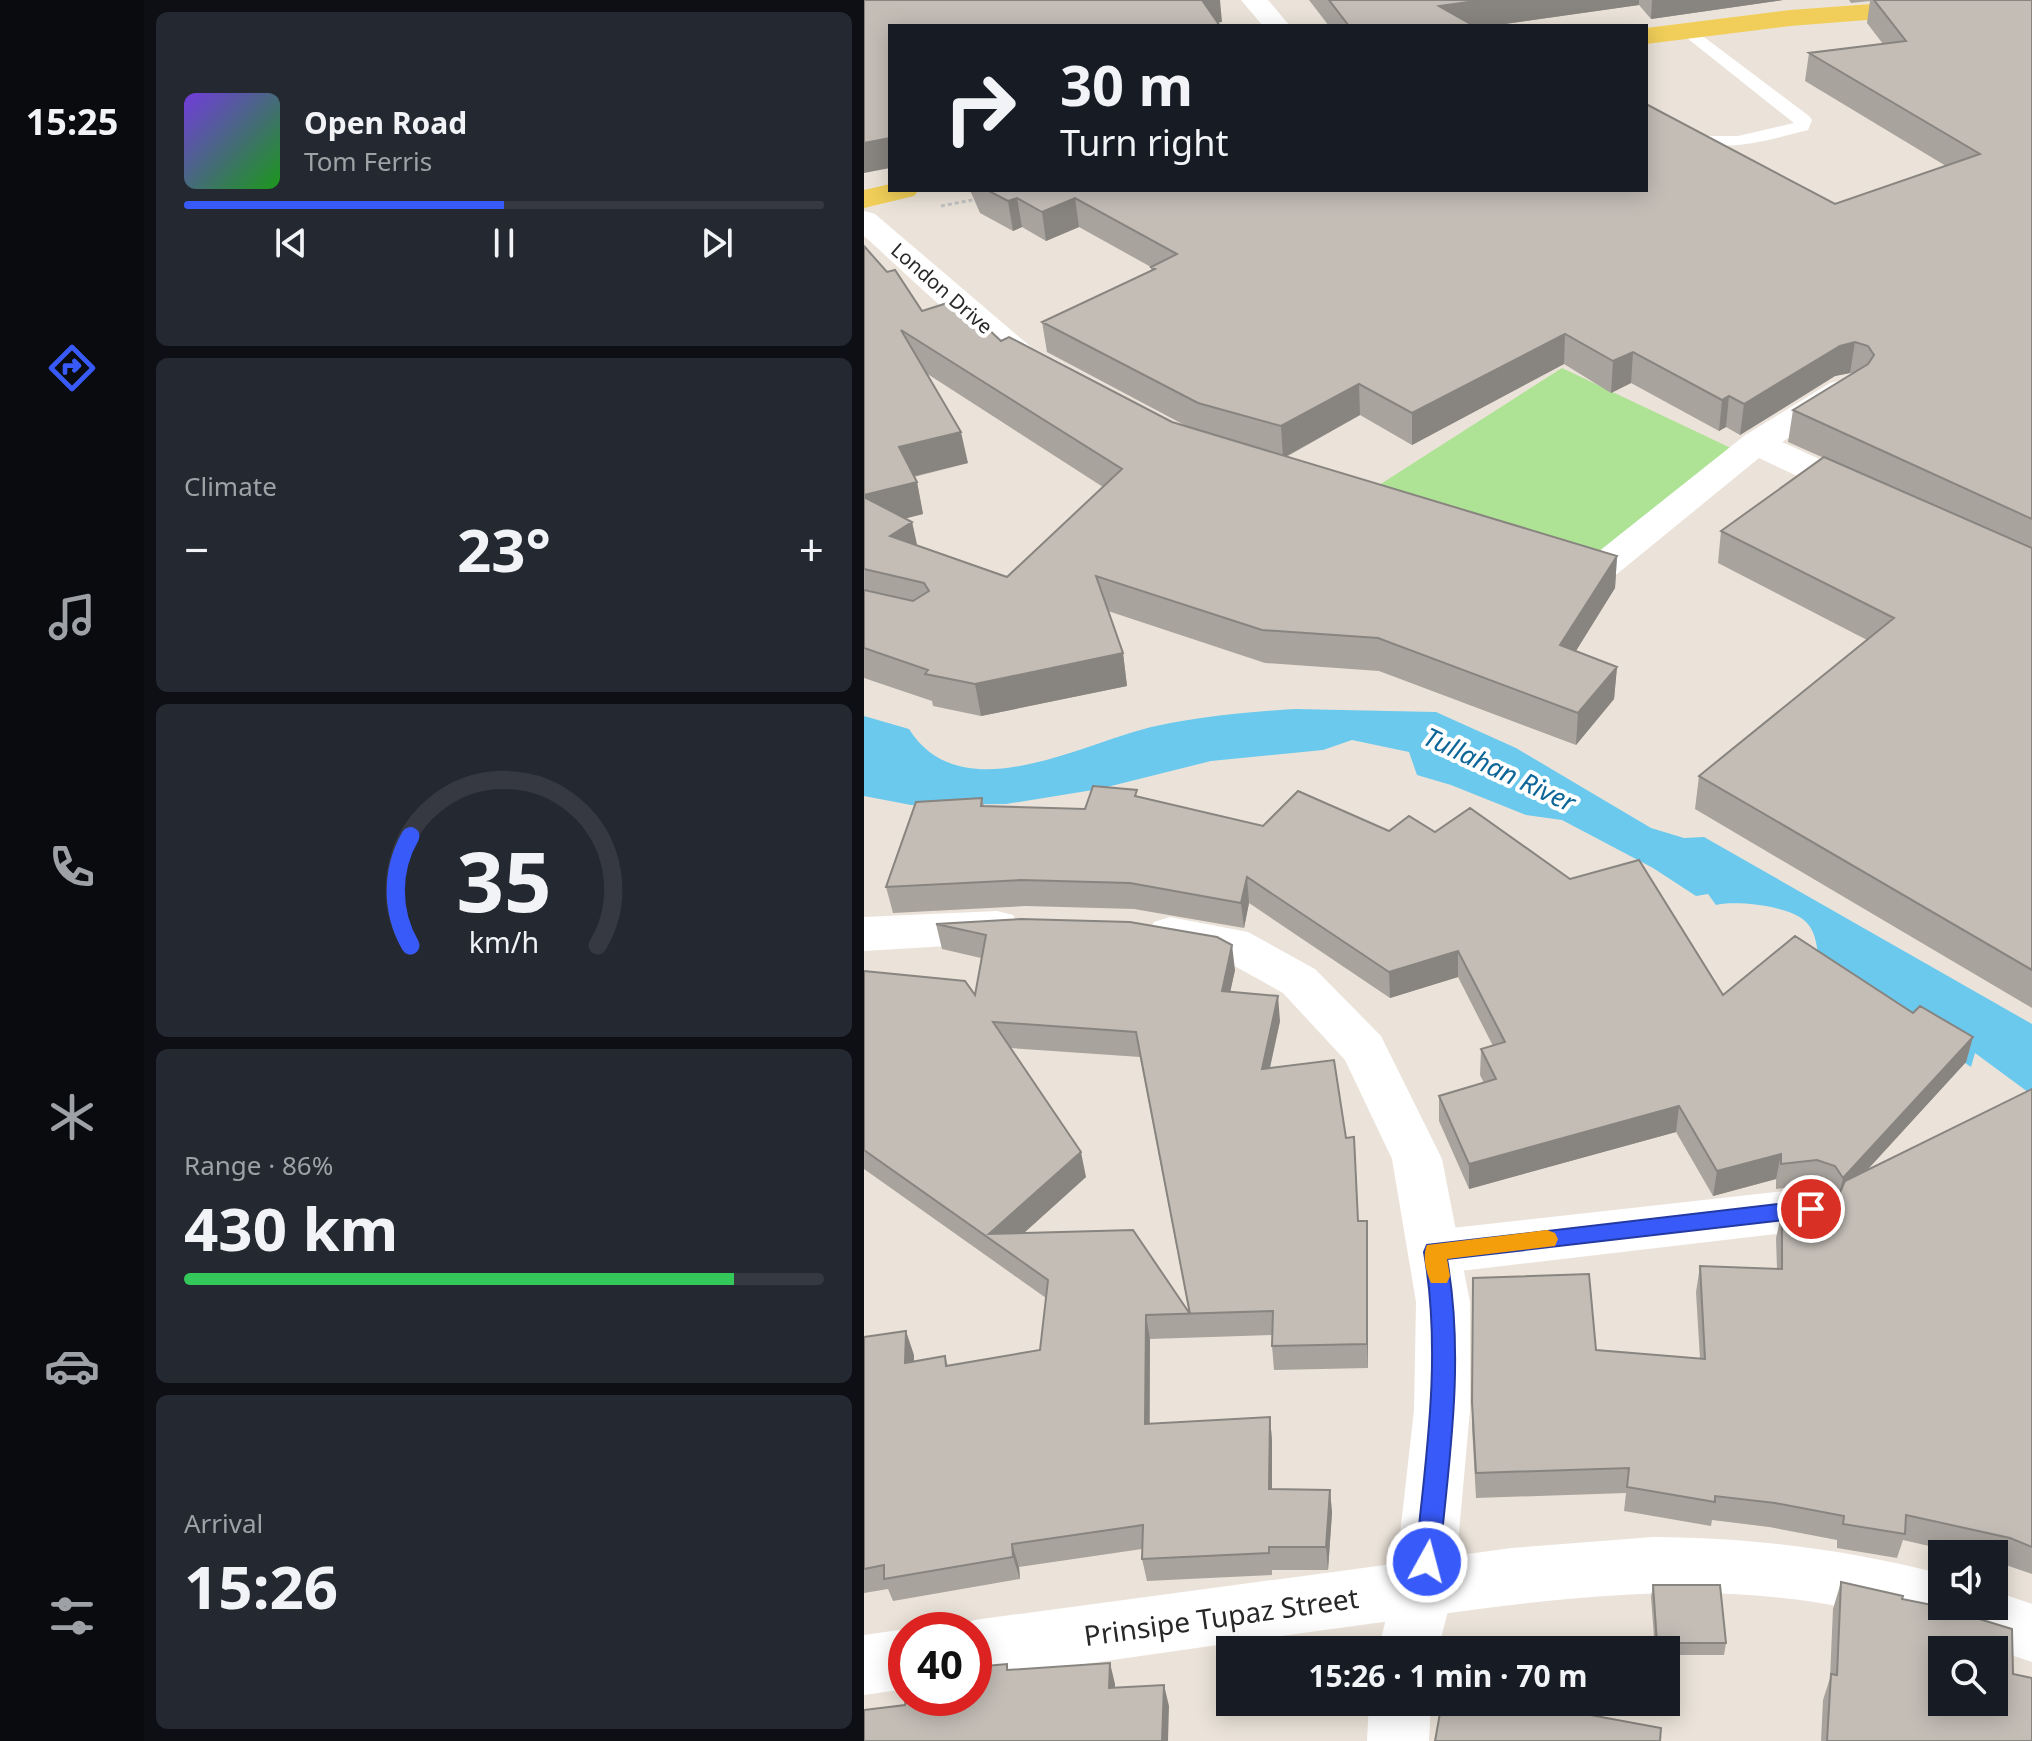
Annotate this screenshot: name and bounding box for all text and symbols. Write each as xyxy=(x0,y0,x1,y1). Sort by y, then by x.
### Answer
text: 30 m xyxy=(1060,46,1193,122)
icon: right xyxy=(928,56,1032,160)
text: 15:25 xyxy=(26,97,118,146)
text: Open Road xyxy=(304,102,467,143)
text: Turn right xyxy=(1060,118,1228,167)
text: Tom Ferris xyxy=(304,143,432,179)
icon: previous xyxy=(269,221,313,265)
icon: pause xyxy=(482,221,526,265)
icon: next xyxy=(695,221,739,265)
street label: London Drive xyxy=(885,236,999,340)
icon: directions xyxy=(44,340,100,396)
text: Climate xyxy=(184,468,277,504)
text: 23° xyxy=(457,508,551,590)
text: − xyxy=(184,519,209,579)
text: + xyxy=(799,519,824,579)
icon: music xyxy=(44,589,100,645)
water label: Tullahan River xyxy=(1418,718,1583,821)
text: 35 xyxy=(456,823,552,936)
icon: phone xyxy=(44,839,100,895)
text: km/h xyxy=(469,923,539,962)
icon: climate xyxy=(44,1089,100,1145)
text: Range · 86% xyxy=(184,1147,333,1183)
pin xyxy=(1777,1175,1845,1243)
text: 430 km xyxy=(184,1187,398,1269)
icon: arrive xyxy=(1789,1187,1833,1231)
icon: car xyxy=(44,1338,100,1394)
text: Arrival xyxy=(184,1505,263,1541)
position arrow xyxy=(1385,1520,1469,1604)
map controls xyxy=(1928,1540,2008,1716)
button: sound xyxy=(1928,1540,2008,1620)
text: 15:26 xyxy=(184,1545,338,1627)
street label: Prinsipe Tupaz Street xyxy=(1081,1578,1361,1654)
icon: filters xyxy=(44,1588,100,1644)
speed limit sign: 40 xyxy=(888,1612,992,1716)
button: search xyxy=(1928,1636,2008,1716)
text: 15:26 · 1 min · 70 m xyxy=(1308,1655,1588,1696)

